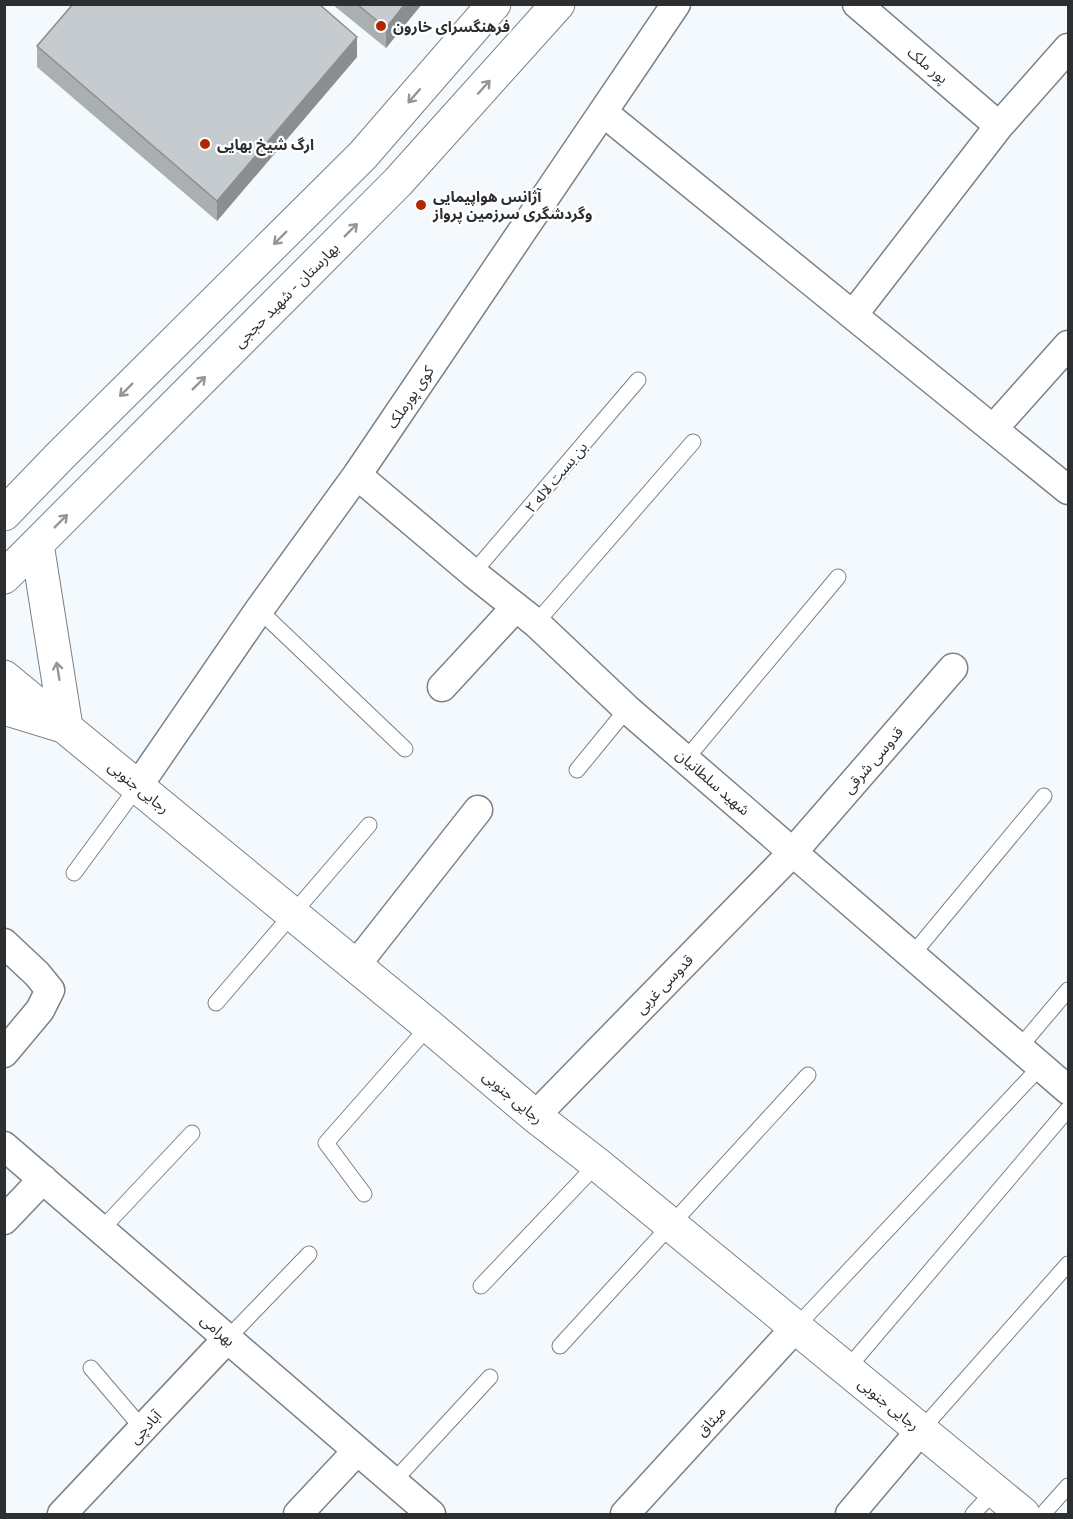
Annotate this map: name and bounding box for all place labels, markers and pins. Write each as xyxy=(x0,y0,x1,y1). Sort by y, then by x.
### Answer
place label: فرهنگسرای خارون xyxy=(393,17,510,36)
marker: فرهنگسرای خارون xyxy=(374,19,388,33)
place label: ارگ شیخ بهایی xyxy=(217,135,314,156)
marker: ارگ شیخ بهایی xyxy=(198,137,212,151)
place label: آژانس هواپیمایی و‌گردشگری سرزمین پرواز xyxy=(432,187,593,223)
marker: آژانس هواپیمایی و‌گردشگری سرزمین پرواز xyxy=(414,198,428,212)

